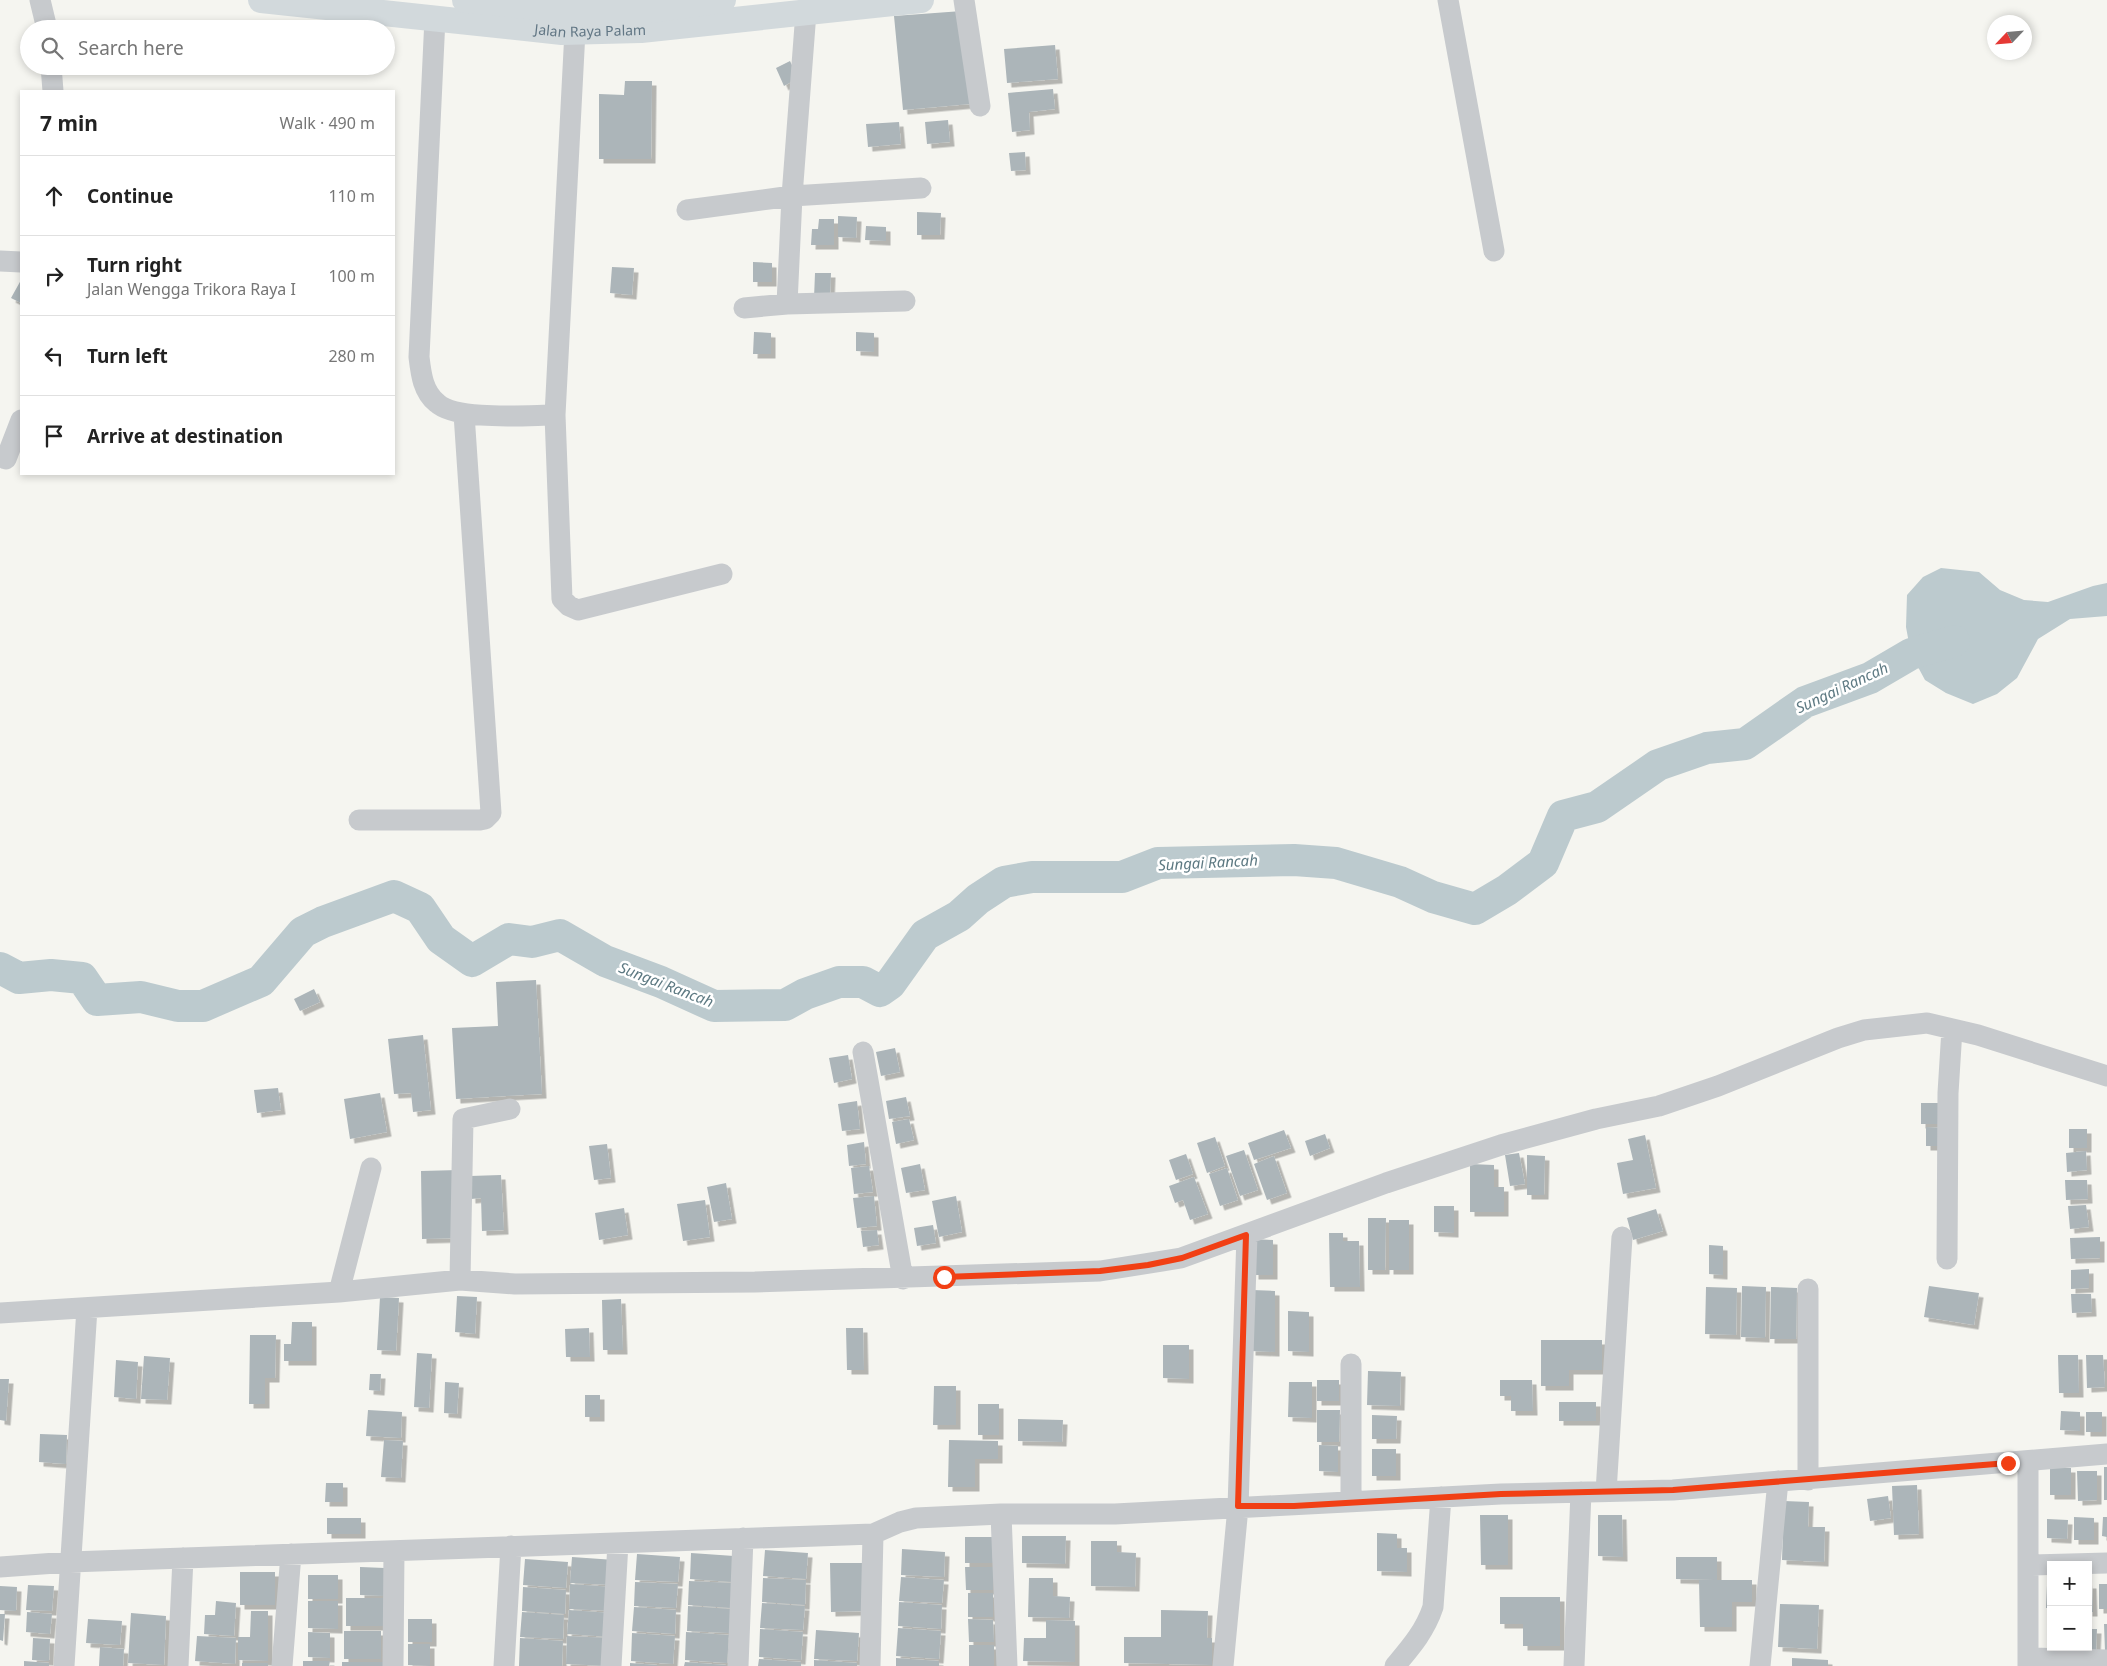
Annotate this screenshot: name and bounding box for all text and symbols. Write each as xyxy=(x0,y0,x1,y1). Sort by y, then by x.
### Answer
north arrow xyxy=(1987,15,2032,60)
street label: Jalan Raya Palam xyxy=(532,19,646,41)
search box xyxy=(20,20,395,75)
icon: search xyxy=(38,34,66,62)
text: Search here xyxy=(78,35,184,61)
text: 7 min xyxy=(40,109,98,137)
text: Walk · 490 m xyxy=(280,112,375,134)
icon: ahead xyxy=(40,182,68,210)
text: Continue xyxy=(87,183,173,209)
text: 110 m xyxy=(328,185,375,207)
text: Turn right xyxy=(87,252,182,278)
icon: right xyxy=(40,262,68,290)
text: 100 m xyxy=(328,265,375,287)
text: Jalan Wengga Trikora Raya I xyxy=(87,278,296,300)
icon: left xyxy=(40,342,68,370)
text: Turn left xyxy=(87,343,168,369)
text: 280 m xyxy=(328,345,375,367)
icon: arrive xyxy=(40,422,68,450)
text: Arrive at destination xyxy=(87,423,283,449)
water label: Sungai Rancah xyxy=(1792,657,1891,717)
water label: Sungai Rancah xyxy=(1158,849,1258,875)
water label: Sungai Rancah xyxy=(616,957,716,1011)
route start xyxy=(933,1266,956,1289)
route end xyxy=(1997,1452,2020,1475)
map controls xyxy=(2047,1561,2092,1651)
button: + xyxy=(2047,1561,2092,1606)
button: − xyxy=(2047,1606,2092,1651)

